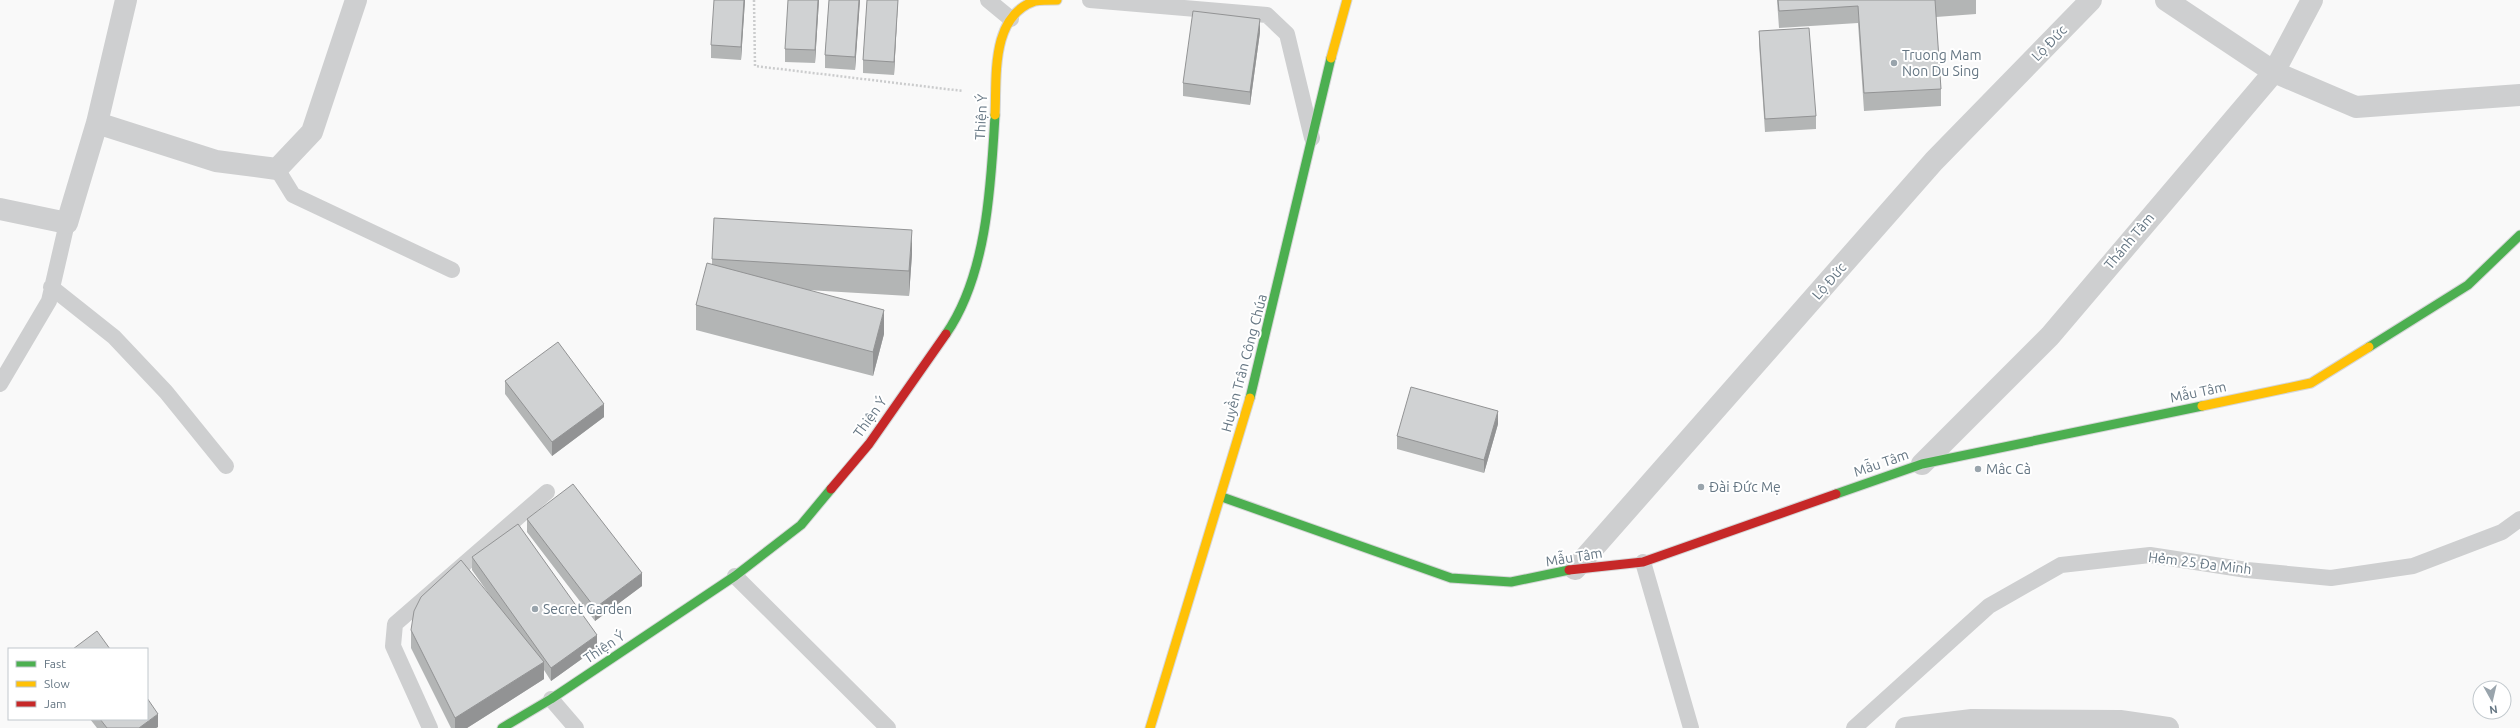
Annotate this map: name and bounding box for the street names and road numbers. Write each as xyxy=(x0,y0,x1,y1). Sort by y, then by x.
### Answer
street label: Lộ Đức xyxy=(2028,21,2070,64)
street label: Thiện Ý xyxy=(971,93,990,140)
street label: Thánh Tâm xyxy=(2101,210,2157,272)
street label: Lộ Đức xyxy=(1809,259,1850,303)
street label: Huyền Trân Công Chúa xyxy=(1216,292,1270,434)
street label: Mẫu Tâm xyxy=(2168,376,2228,406)
street label: Thiện Ý xyxy=(849,393,890,440)
street label: Mẫu Tâm xyxy=(1851,444,1911,480)
street label: Mẫu Tâm xyxy=(1544,542,1603,569)
street label: Hẻm 25 Đa Minh xyxy=(2147,549,2253,577)
street label: Thiện Ý xyxy=(580,627,628,667)

